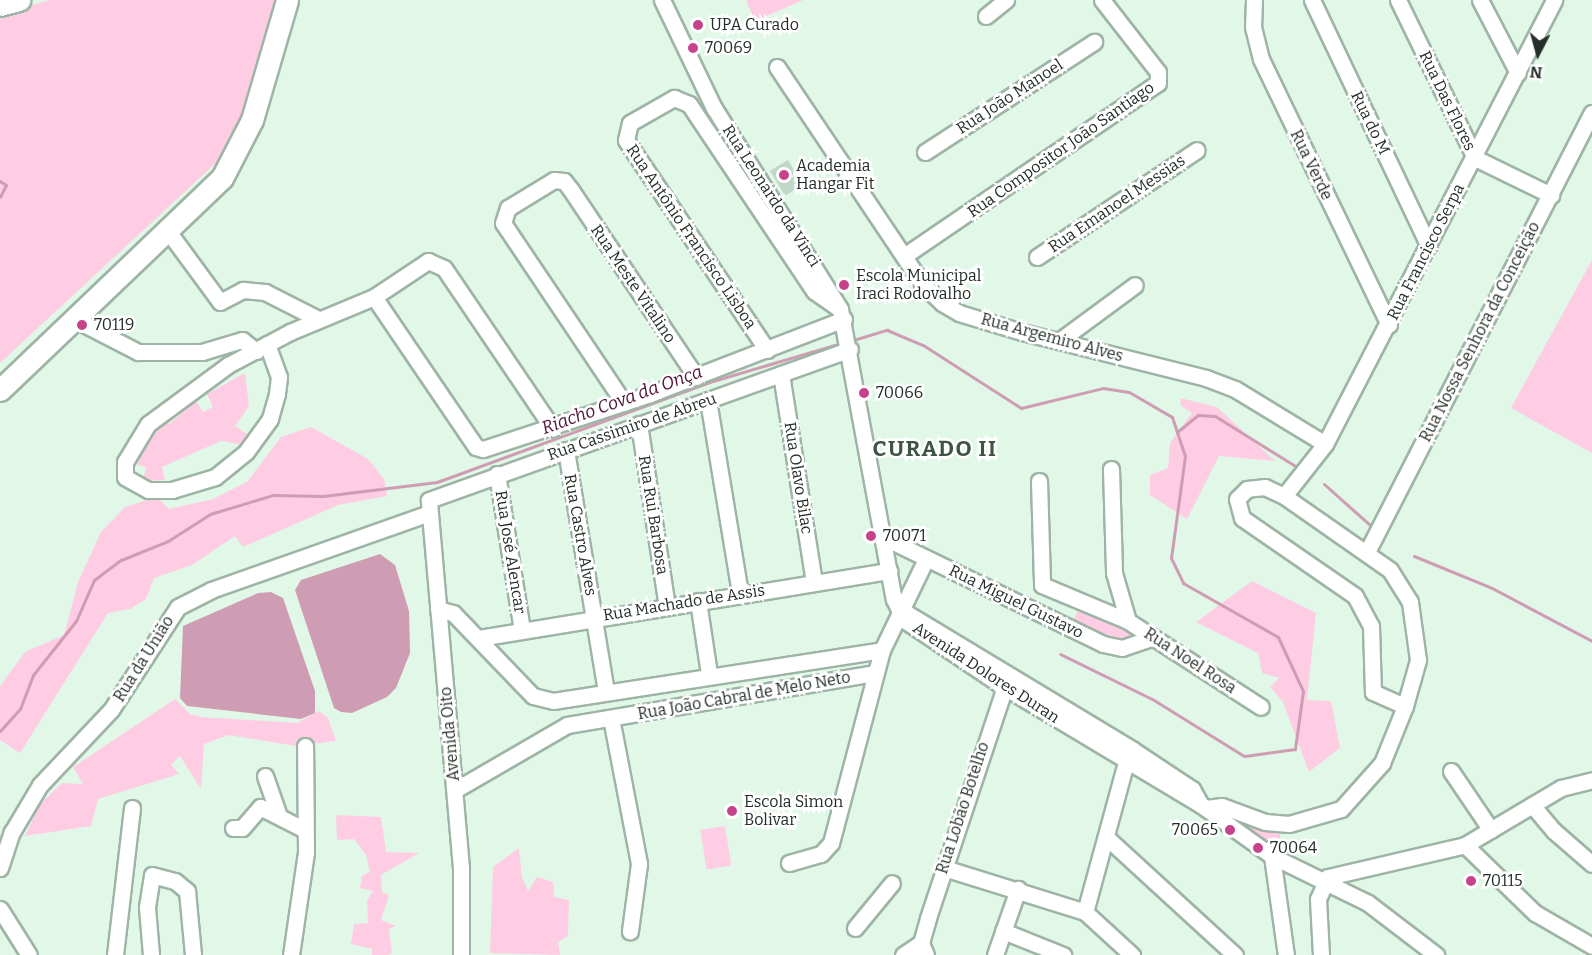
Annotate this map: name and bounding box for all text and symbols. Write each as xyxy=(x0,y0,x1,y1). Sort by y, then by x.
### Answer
place label: UPA Curado xyxy=(710,15,799,35)
marker: UPA Curado xyxy=(691,18,705,32)
north arrow xyxy=(1508,24,1568,84)
place label: 70069 xyxy=(705,38,752,58)
marker: 70069 xyxy=(686,41,700,55)
street label: Rua Das Flores xyxy=(1415,48,1479,154)
street label: Rua João Manoel xyxy=(953,55,1067,139)
text: N xyxy=(1529,62,1543,82)
street label: Rua Compositor João Santiago xyxy=(964,78,1158,222)
street label: Rua do M xyxy=(1346,88,1394,158)
street label: Rua Leonardo da Vinci xyxy=(718,121,824,271)
street label: Rua Verde xyxy=(1286,127,1336,203)
street label: Rua Antônio Francisco Lisboa xyxy=(622,141,760,333)
street label: Rua Emanoel Messias xyxy=(1045,151,1189,257)
place label: Academia Hangar Fit xyxy=(796,156,874,194)
marker: Academia Hangar Fit xyxy=(777,168,791,182)
street label: Rua Francisco Serpa xyxy=(1383,181,1469,323)
street label: Rua Nossa Senhora da Conceição xyxy=(1416,219,1544,445)
street label: Rua Meste Vitalino xyxy=(586,221,680,347)
place label: Escola Municipal Iraci Rodovalho xyxy=(856,266,981,304)
marker: Escola Municipal Iraci Rodovalho xyxy=(837,278,851,292)
street label: Rua Argemiro Alves xyxy=(979,310,1125,366)
place label: 70119 xyxy=(94,315,134,335)
marker: 70119 xyxy=(75,318,89,332)
water label: Riacho Cova da Onça xyxy=(539,361,705,439)
place label: 70066 xyxy=(876,383,923,403)
marker: 70066 xyxy=(857,386,871,400)
street label: Rua Cassimiro de Abreu xyxy=(545,389,719,465)
street label: Rua Olavo Bilac xyxy=(780,421,816,535)
district label: CURADO II xyxy=(872,436,998,462)
street label: Rua Rui Barbosa xyxy=(634,454,672,576)
street label: Rua Castro Alves xyxy=(560,473,600,597)
street label: Rua José Alencar xyxy=(491,489,529,615)
place label: 70071 xyxy=(883,526,926,546)
marker: 70071 xyxy=(864,529,878,543)
street label: Rua Miguel Gustavo xyxy=(946,561,1086,643)
street label: Rua Machado de Assis xyxy=(602,581,766,625)
street label: Rua da União xyxy=(110,612,178,706)
street label: Avenida Dolores Duran xyxy=(909,618,1063,728)
street label: Rua Noel Rosa xyxy=(1140,624,1240,698)
street label: Rua João Cabral de Melo Neto xyxy=(636,668,852,724)
street label: Avenida Oito xyxy=(436,686,464,782)
street label: Rua Lobão Botelho xyxy=(933,739,993,877)
place label: Escola Simon Bolivar xyxy=(744,792,843,830)
marker: Escola Simon Bolivar xyxy=(725,804,739,818)
place label: 70065 xyxy=(1172,820,1218,840)
marker: 70065 xyxy=(1223,823,1237,837)
place label: 70064 xyxy=(1270,838,1317,858)
marker: 70064 xyxy=(1251,841,1265,855)
place label: 70115 xyxy=(1483,871,1522,891)
marker: 70115 xyxy=(1464,874,1478,888)

